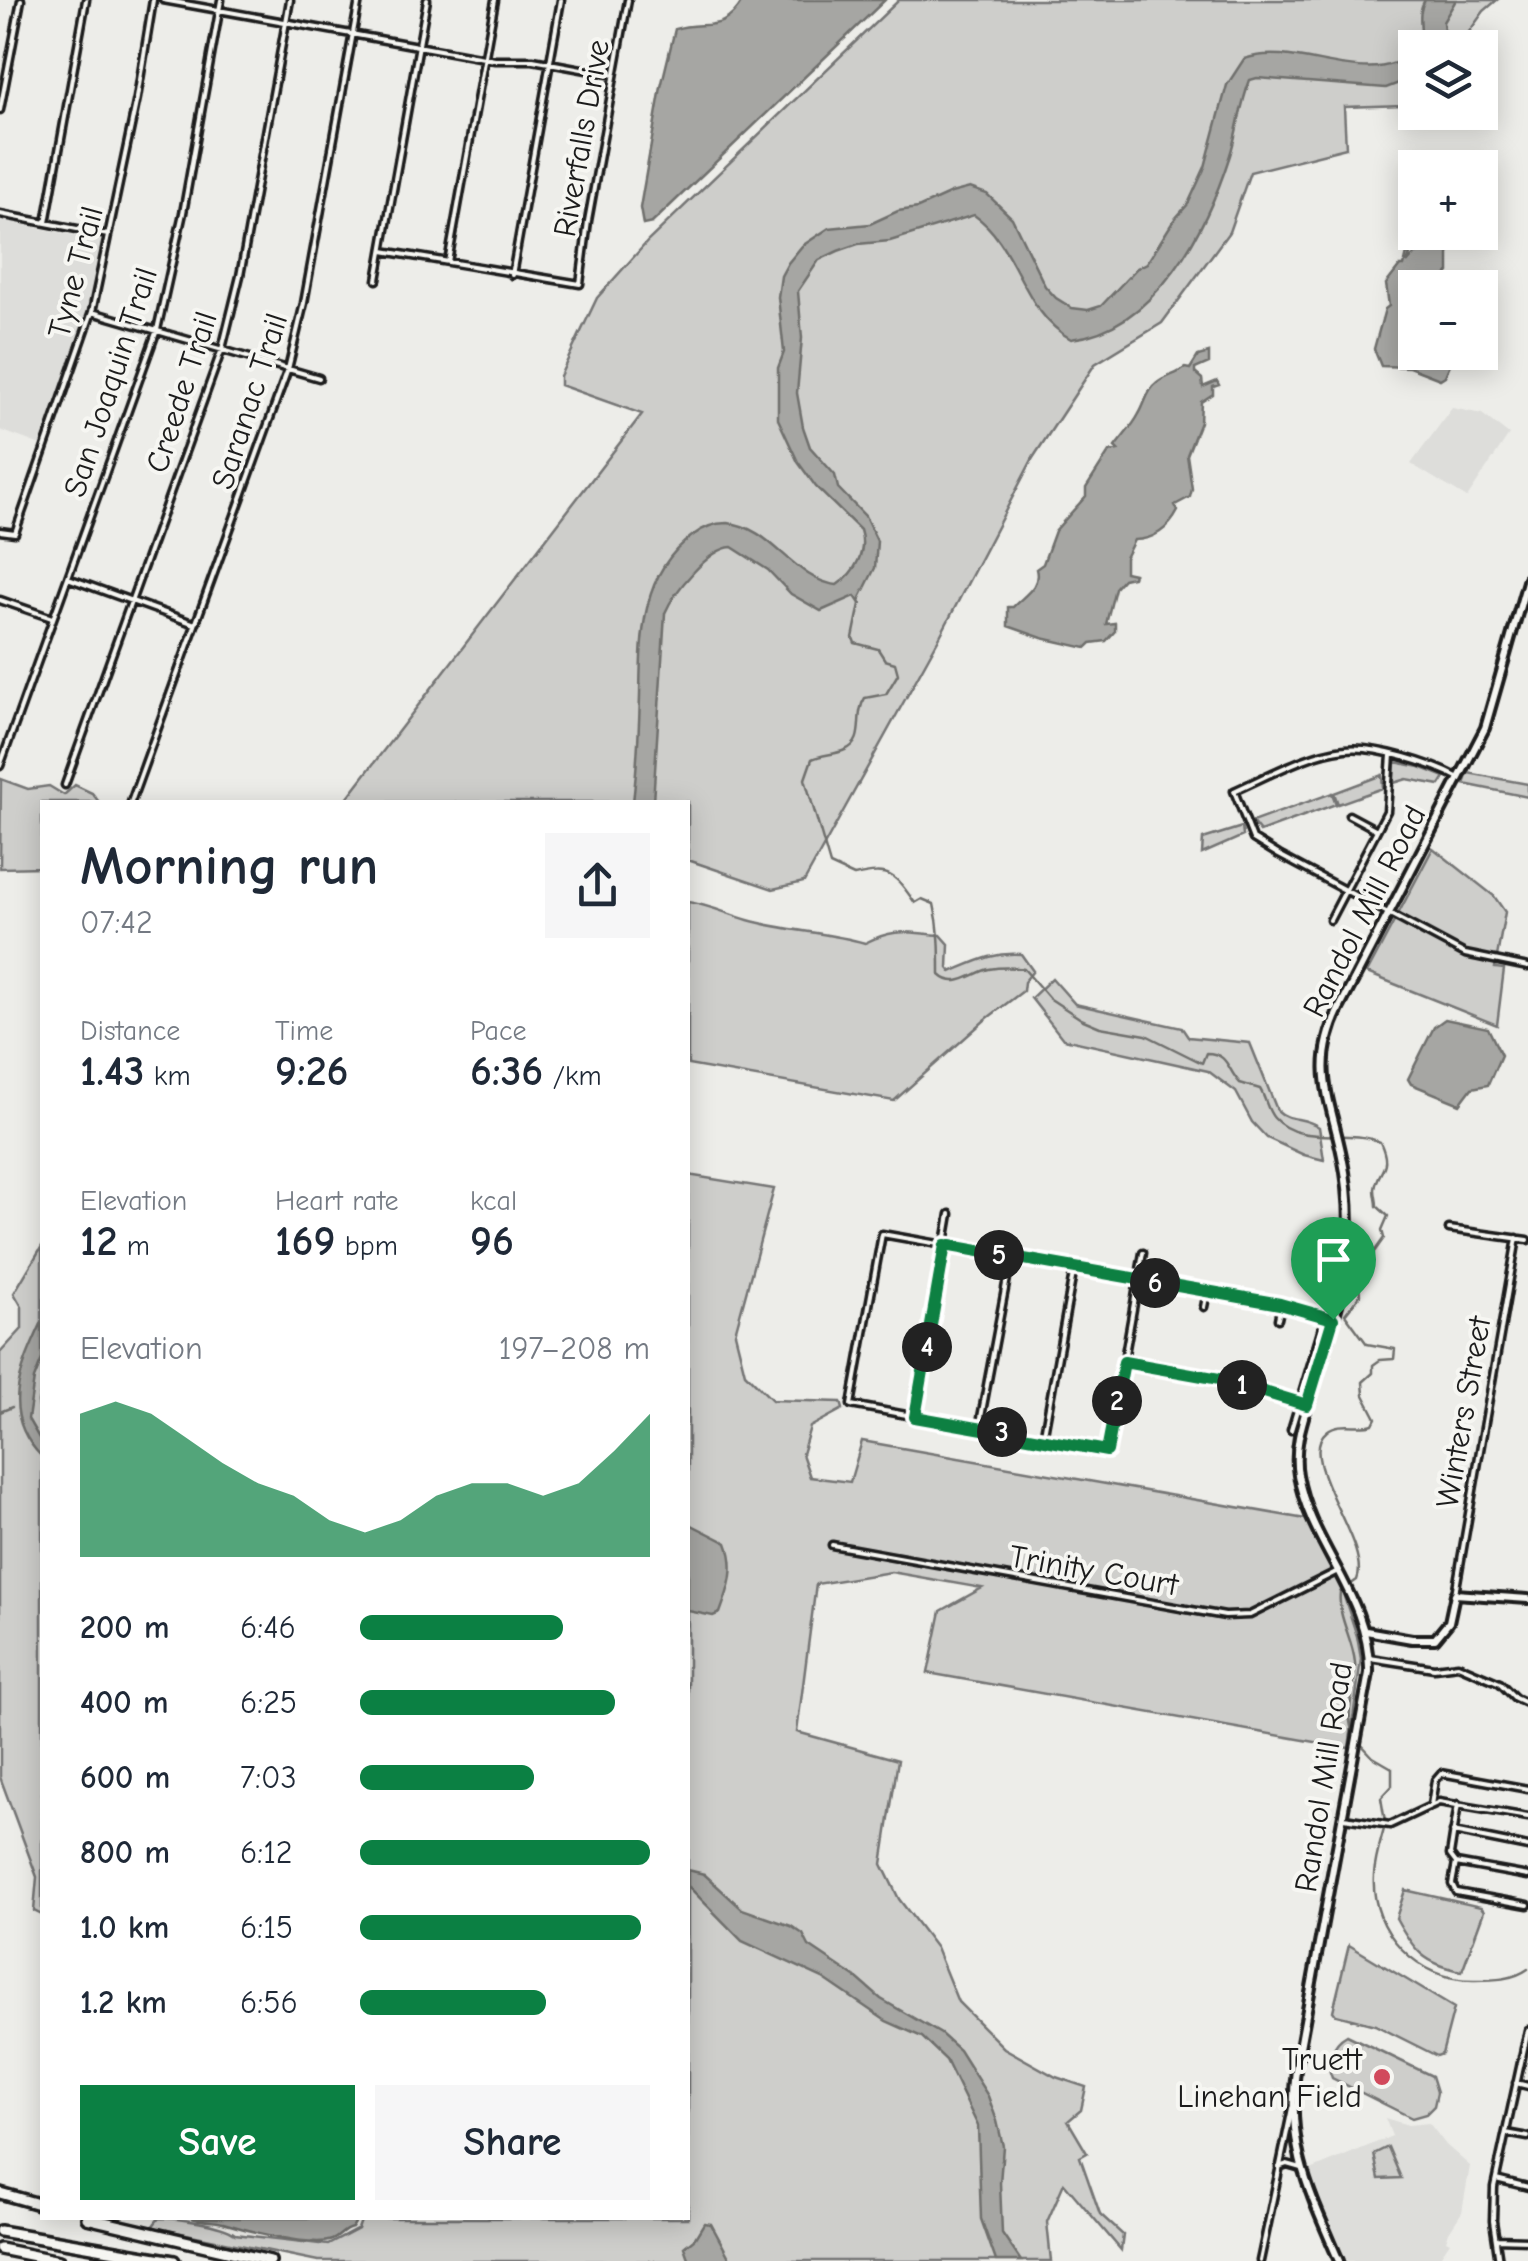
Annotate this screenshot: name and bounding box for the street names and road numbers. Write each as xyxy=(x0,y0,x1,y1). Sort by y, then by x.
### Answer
street label: Riverfalls Drive xyxy=(546,37,617,240)
street label: Tyne Trail xyxy=(40,202,111,342)
street label: San Joaquin Trail xyxy=(56,263,165,501)
street label: Creede Trail xyxy=(138,307,225,477)
street label: Saranac Trail xyxy=(204,309,295,494)
street label: Randol Mill Road xyxy=(1295,799,1434,1023)
street label: Winters Street xyxy=(1428,1313,1499,1511)
street label: Trinity Court xyxy=(1007,1537,1182,1604)
street label: Randol Mill Road xyxy=(1287,1659,1360,1895)

